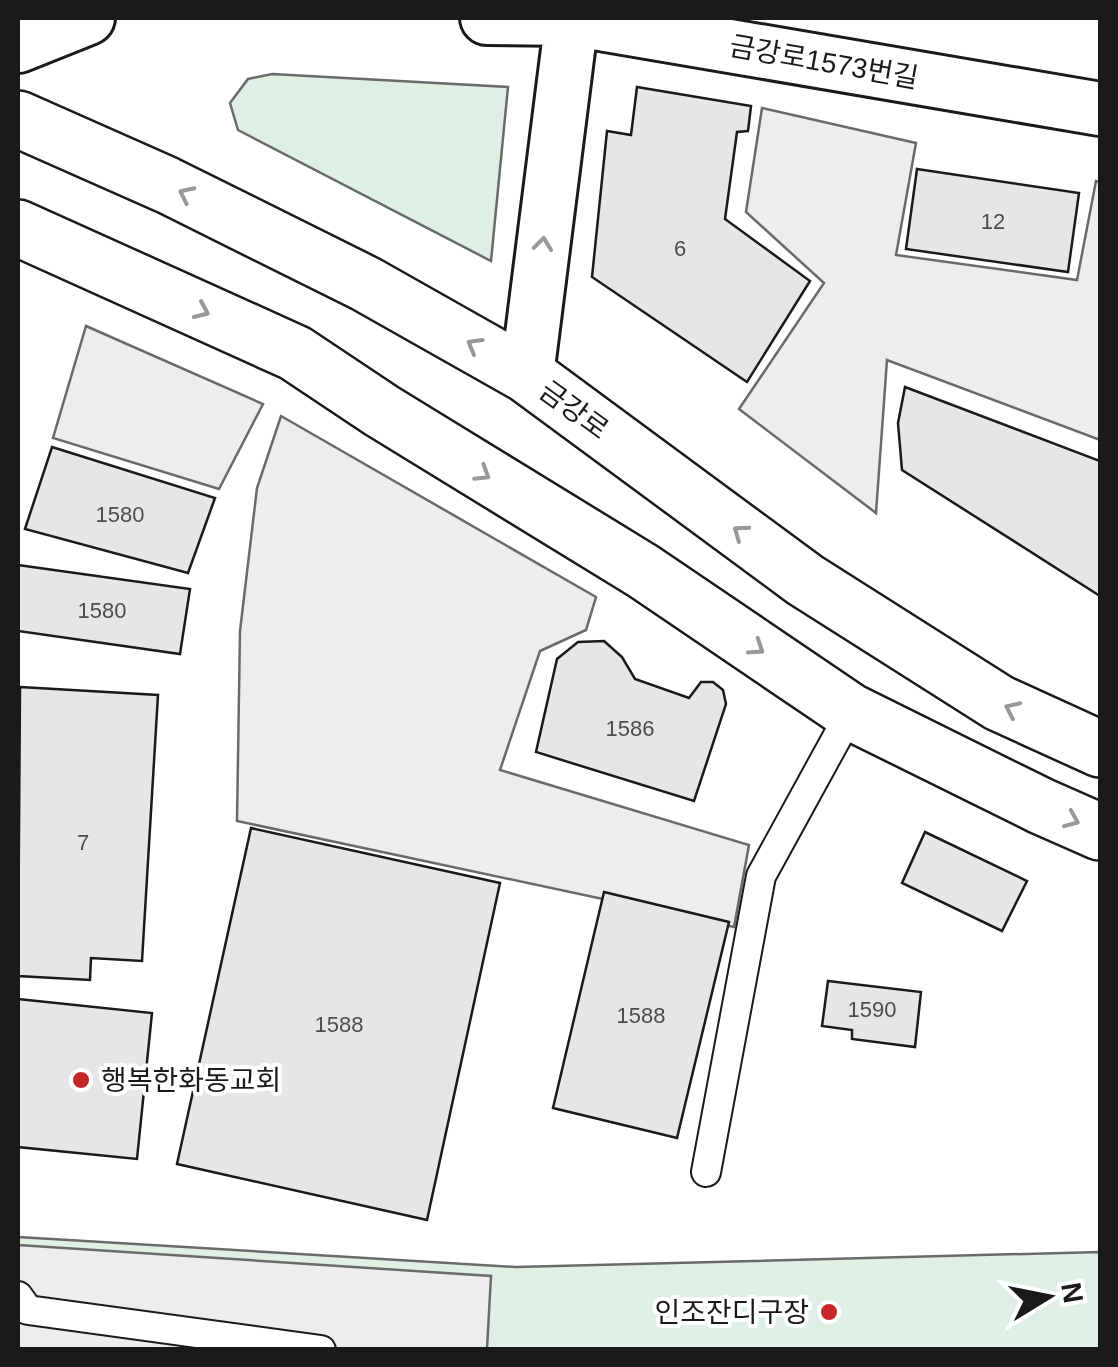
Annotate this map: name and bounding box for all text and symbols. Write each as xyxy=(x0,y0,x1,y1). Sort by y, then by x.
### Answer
street label: 금강로1573번길 xyxy=(727,30,921,94)
one-way arrow xyxy=(178,187,196,207)
house number: 12 xyxy=(981,209,1005,234)
one-way arrow xyxy=(532,236,553,252)
house number: 6 xyxy=(674,236,686,261)
one-way arrow xyxy=(192,299,210,319)
one-way arrow xyxy=(467,338,485,357)
street label: 금강로 xyxy=(534,375,614,445)
one-way arrow xyxy=(472,461,490,480)
house number: 1580 xyxy=(96,502,144,527)
one-way arrow xyxy=(732,525,751,544)
house number: 1580 xyxy=(78,598,126,623)
one-way arrow xyxy=(745,636,764,654)
one-way arrow xyxy=(1004,701,1022,721)
house number: 1586 xyxy=(606,716,654,741)
one-way arrow xyxy=(1062,808,1080,828)
house number: 7 xyxy=(77,830,89,855)
house number: 1590 xyxy=(848,997,896,1022)
house number: 1588 xyxy=(617,1003,665,1028)
house number: 1588 xyxy=(315,1012,363,1037)
place label: 행복한화동교회 xyxy=(101,1065,281,1096)
marker: 행복한화동교회 xyxy=(70,1069,92,1091)
north arrow xyxy=(998,1247,1098,1347)
text: N xyxy=(1055,1280,1089,1305)
place label: 인조잔디구장 xyxy=(654,1297,809,1328)
marker: 인조잔디구장 xyxy=(818,1301,840,1323)

